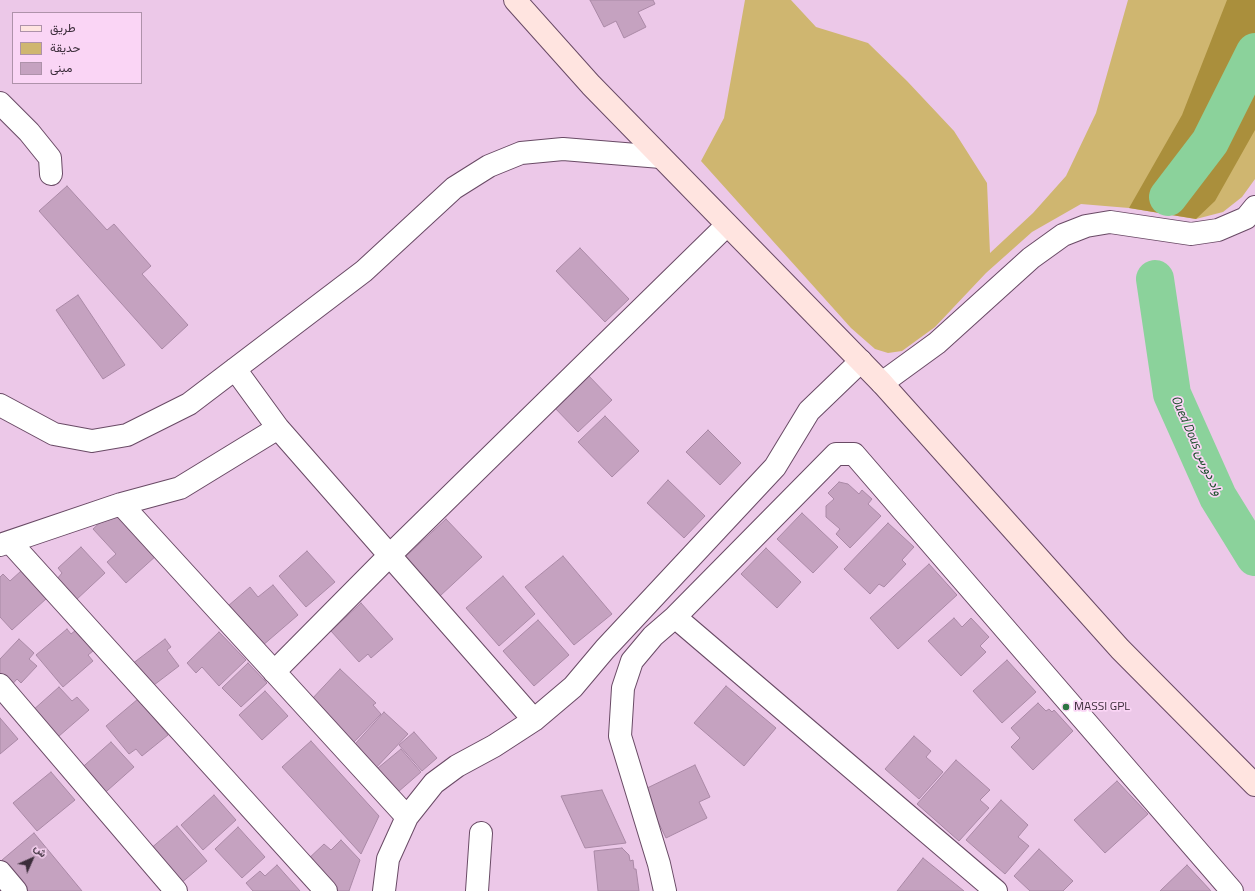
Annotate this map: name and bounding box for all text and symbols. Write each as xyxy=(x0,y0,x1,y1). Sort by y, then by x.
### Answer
legend xyxy=(12,12,142,84)
text: طريق xyxy=(50,18,75,37)
text: حديقة xyxy=(50,38,80,57)
text: مبنى xyxy=(50,58,72,77)
water label: Oued Dous واد دورس xyxy=(1167,394,1225,498)
place label: MASSI GPL xyxy=(1074,700,1130,714)
marker: MASSI GPL xyxy=(1061,702,1071,712)
north arrow xyxy=(12,839,52,879)
text: ش xyxy=(30,840,51,861)

